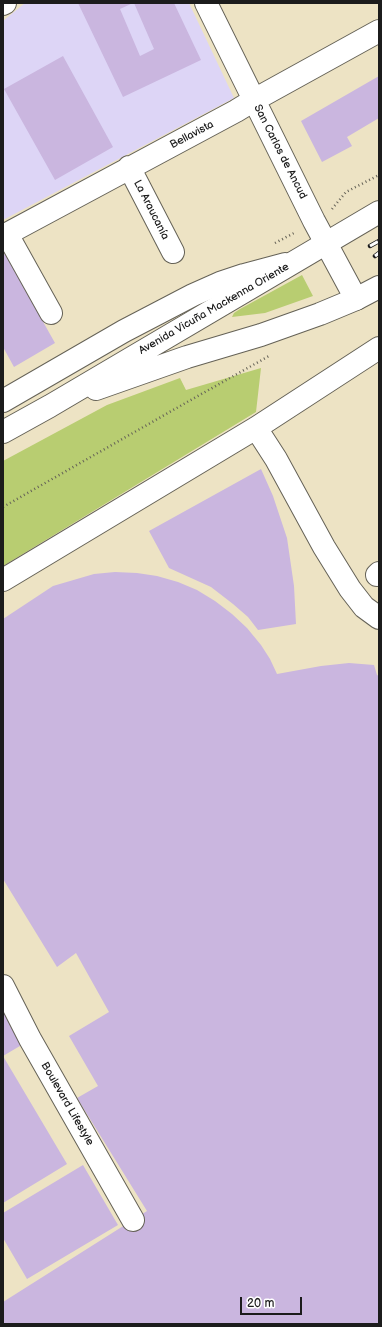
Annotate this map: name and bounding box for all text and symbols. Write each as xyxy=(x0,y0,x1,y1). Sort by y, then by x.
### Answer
street label: San Carlos de Ancud xyxy=(250,103,310,201)
street label: Bellavista xyxy=(168,118,216,152)
street label: La Araucanía xyxy=(130,178,172,242)
street label: Avenida Vicuña Mackenna Oriente xyxy=(137,260,291,358)
street label: Boulevard Lifestyle xyxy=(38,1060,96,1148)
scale bar xyxy=(242,1289,304,1315)
text: 20 m xyxy=(247,1296,274,1311)

